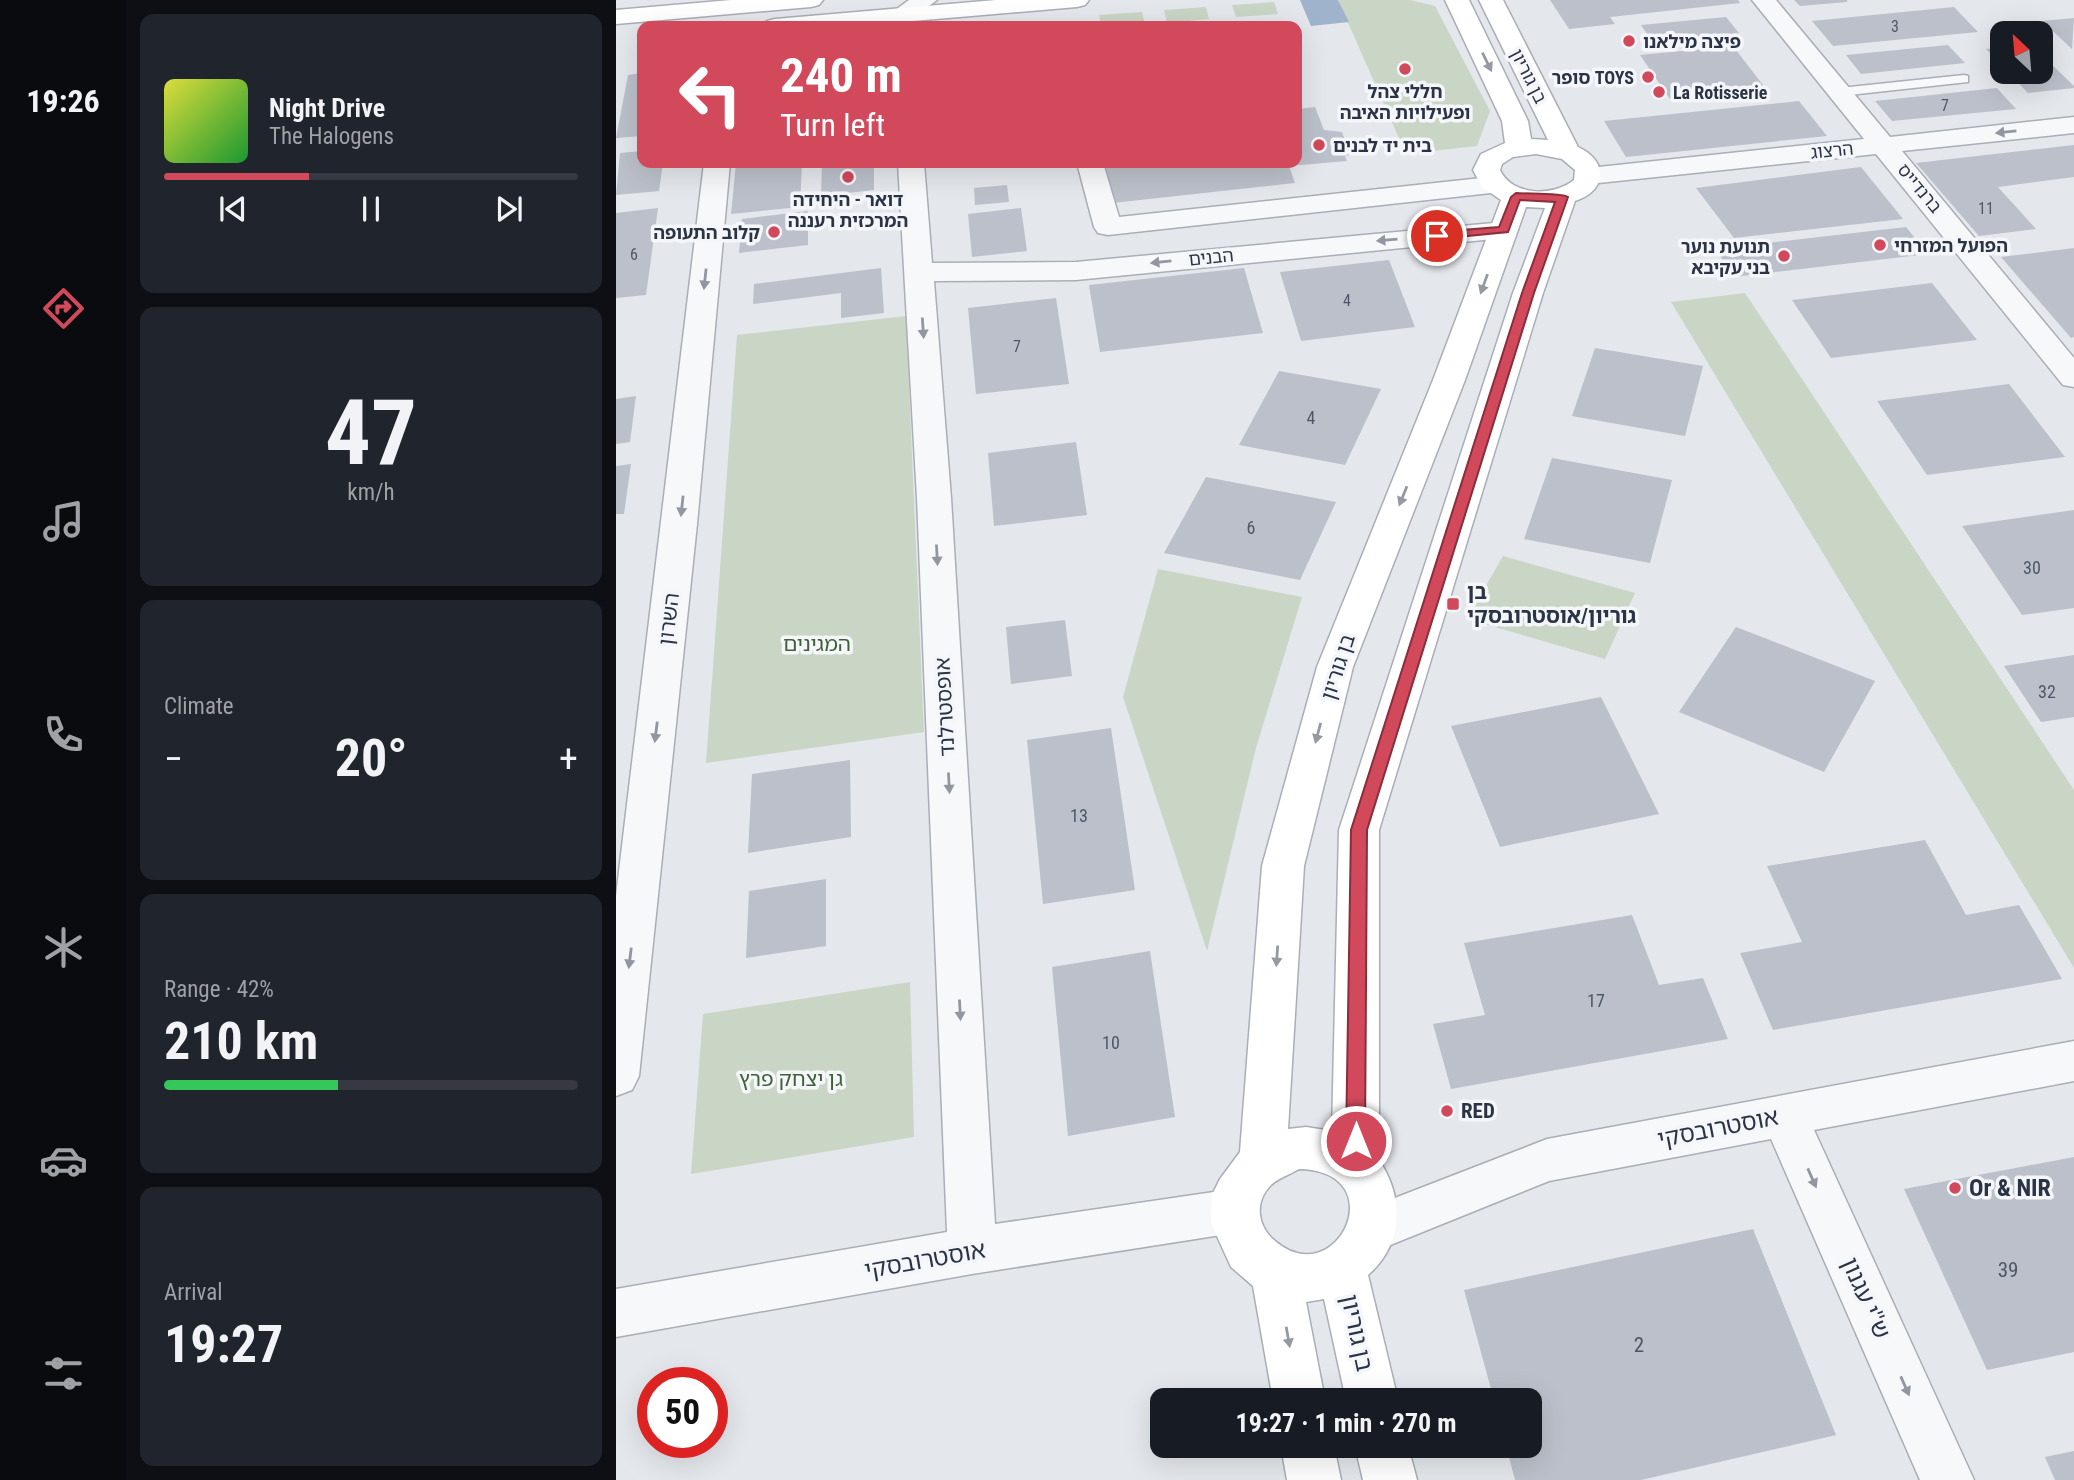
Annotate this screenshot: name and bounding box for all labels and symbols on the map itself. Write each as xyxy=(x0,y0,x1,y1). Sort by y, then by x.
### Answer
house number: 3 xyxy=(1891,17,1899,36)
north arrow xyxy=(1990,21,2053,84)
place label: פיצה מילאנו xyxy=(1643,31,1741,52)
marker: פיצה מילאנו xyxy=(1621,33,1637,49)
street label: בן גוריון xyxy=(1506,45,1552,107)
one-way arrow xyxy=(1481,51,1492,72)
marker: חללי צהל ופעילויות האיבה xyxy=(1397,61,1413,77)
place label: סופר TOYS xyxy=(1551,67,1634,88)
marker: סופר TOYS xyxy=(1640,69,1656,85)
place label: חללי צהל ופעילויות האיבה xyxy=(1340,81,1470,123)
place label: La Rotisserie xyxy=(1673,82,1768,103)
marker: La Rotisserie xyxy=(1651,84,1667,100)
house number: 7 xyxy=(1941,96,1949,115)
one-way arrow xyxy=(1995,127,2017,138)
place label: בית יד לבנים xyxy=(1333,135,1432,156)
marker: בית יד לבנים xyxy=(1311,137,1327,153)
street label: הרצוג xyxy=(1810,137,1854,163)
street label: ברנדייס xyxy=(1893,159,1947,217)
marker: דואר - היחידה המרכזית רעננה xyxy=(840,169,856,185)
place label: דואר - היחידה המרכזית רעננה xyxy=(788,189,908,231)
house number: 11 xyxy=(1978,199,1994,218)
pin xyxy=(1407,206,1467,266)
place label: קלוב התעופה xyxy=(653,222,760,243)
marker: קלוב התעופה xyxy=(766,224,782,240)
one-way arrow xyxy=(1376,235,1398,246)
place label: הפועל המזרחי xyxy=(1894,235,2008,256)
place label: תנועת נוער בני עקיבא xyxy=(1681,236,1770,278)
marker: הפועל המזרחי xyxy=(1872,237,1888,253)
street label: הבנים xyxy=(1187,244,1235,270)
house number: 6 xyxy=(630,245,638,264)
marker: תנועת נוער בני עקיבא xyxy=(1776,248,1792,264)
one-way arrow xyxy=(1150,257,1172,268)
one-way arrow xyxy=(700,269,711,291)
one-way arrow xyxy=(1478,273,1489,294)
house number: 4 xyxy=(1343,291,1351,310)
one-way arrow xyxy=(918,318,929,340)
house number: 7 xyxy=(1013,337,1021,356)
house number: 4 xyxy=(1307,407,1316,428)
one-way arrow xyxy=(1397,486,1408,507)
one-way arrow xyxy=(676,495,687,517)
house number: 6 xyxy=(1247,517,1255,538)
one-way arrow xyxy=(932,545,943,567)
house number: 30 xyxy=(2023,557,2041,578)
place label: בן גוריון/אוסטרובסקי xyxy=(1467,580,1637,628)
street label: השרון xyxy=(654,591,684,647)
marker: בן גוריון/אוסטרובסקי xyxy=(1445,596,1461,612)
street label: בן גוריון xyxy=(1316,631,1360,703)
park label: המגינים xyxy=(783,632,851,656)
street label: אופסטרלנד xyxy=(930,657,960,757)
house number: 32 xyxy=(2038,681,2056,702)
one-way arrow xyxy=(650,721,661,743)
one-way arrow xyxy=(1312,722,1323,744)
one-way arrow xyxy=(943,772,954,794)
house number: 13 xyxy=(1070,805,1088,826)
one-way arrow xyxy=(1271,945,1282,967)
one-way arrow xyxy=(624,947,635,969)
house number: 17 xyxy=(1587,990,1605,1011)
one-way arrow xyxy=(955,999,966,1021)
house number: 10 xyxy=(1102,1032,1120,1053)
park label: גן יצחק פרץ xyxy=(739,1067,843,1091)
place label: RED xyxy=(1461,1099,1495,1123)
marker: RED xyxy=(1439,1103,1455,1119)
street label: אוסטרובסקי xyxy=(1655,1103,1781,1153)
position arrow xyxy=(1319,1104,1393,1178)
one-way arrow xyxy=(1806,1168,1818,1188)
place label: Or & NIR xyxy=(1969,1174,2051,1202)
marker: Or & NIR xyxy=(1947,1180,1963,1196)
street label: אוסטרובסקי xyxy=(862,1236,988,1284)
street label: ש''י עגנון xyxy=(1836,1253,1896,1343)
house number: 39 xyxy=(1998,1258,2018,1282)
street label: בן גוריון xyxy=(1335,1292,1379,1374)
one-way arrow xyxy=(1282,1326,1293,1348)
house number: 2 xyxy=(1634,1333,1644,1357)
speed limit sign: 50 xyxy=(637,1367,728,1458)
one-way arrow xyxy=(1900,1375,1911,1396)

